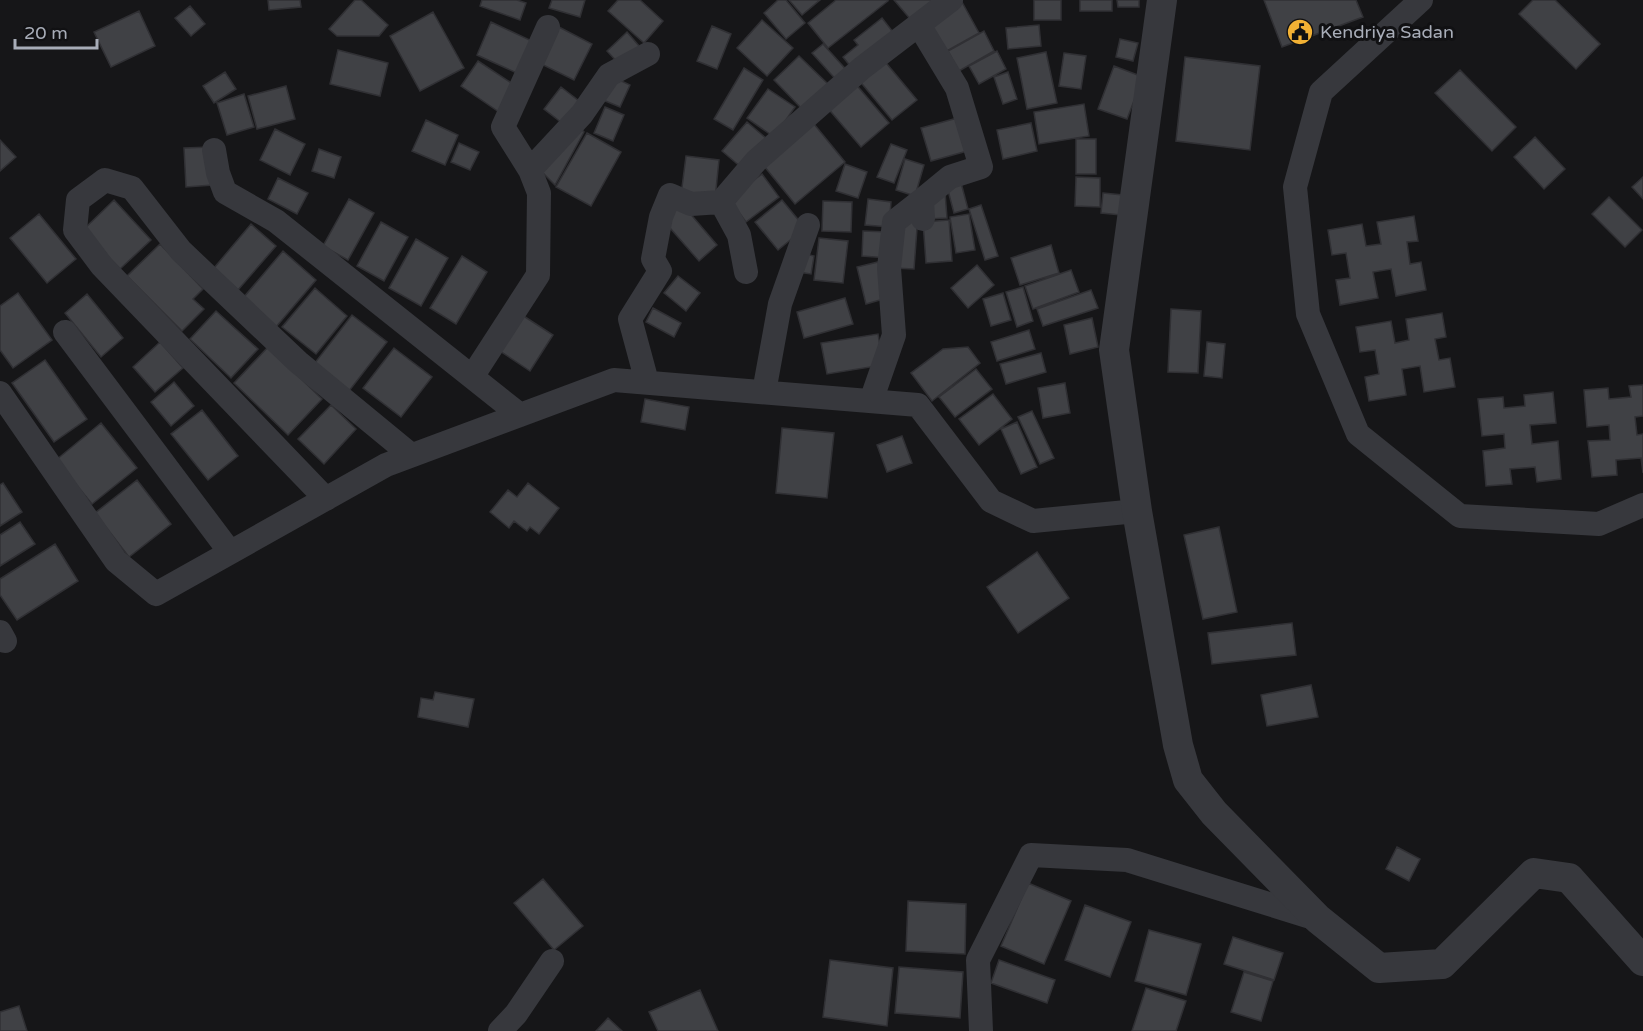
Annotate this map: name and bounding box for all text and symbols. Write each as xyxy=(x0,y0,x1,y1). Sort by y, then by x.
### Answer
scale bar xyxy=(15,12,98,50)
public building icon: Kendriya Sadan xyxy=(1285,17,1315,47)
place label: Kendriya Sadan xyxy=(1320,21,1454,43)
text: 20 m xyxy=(24,22,68,44)

